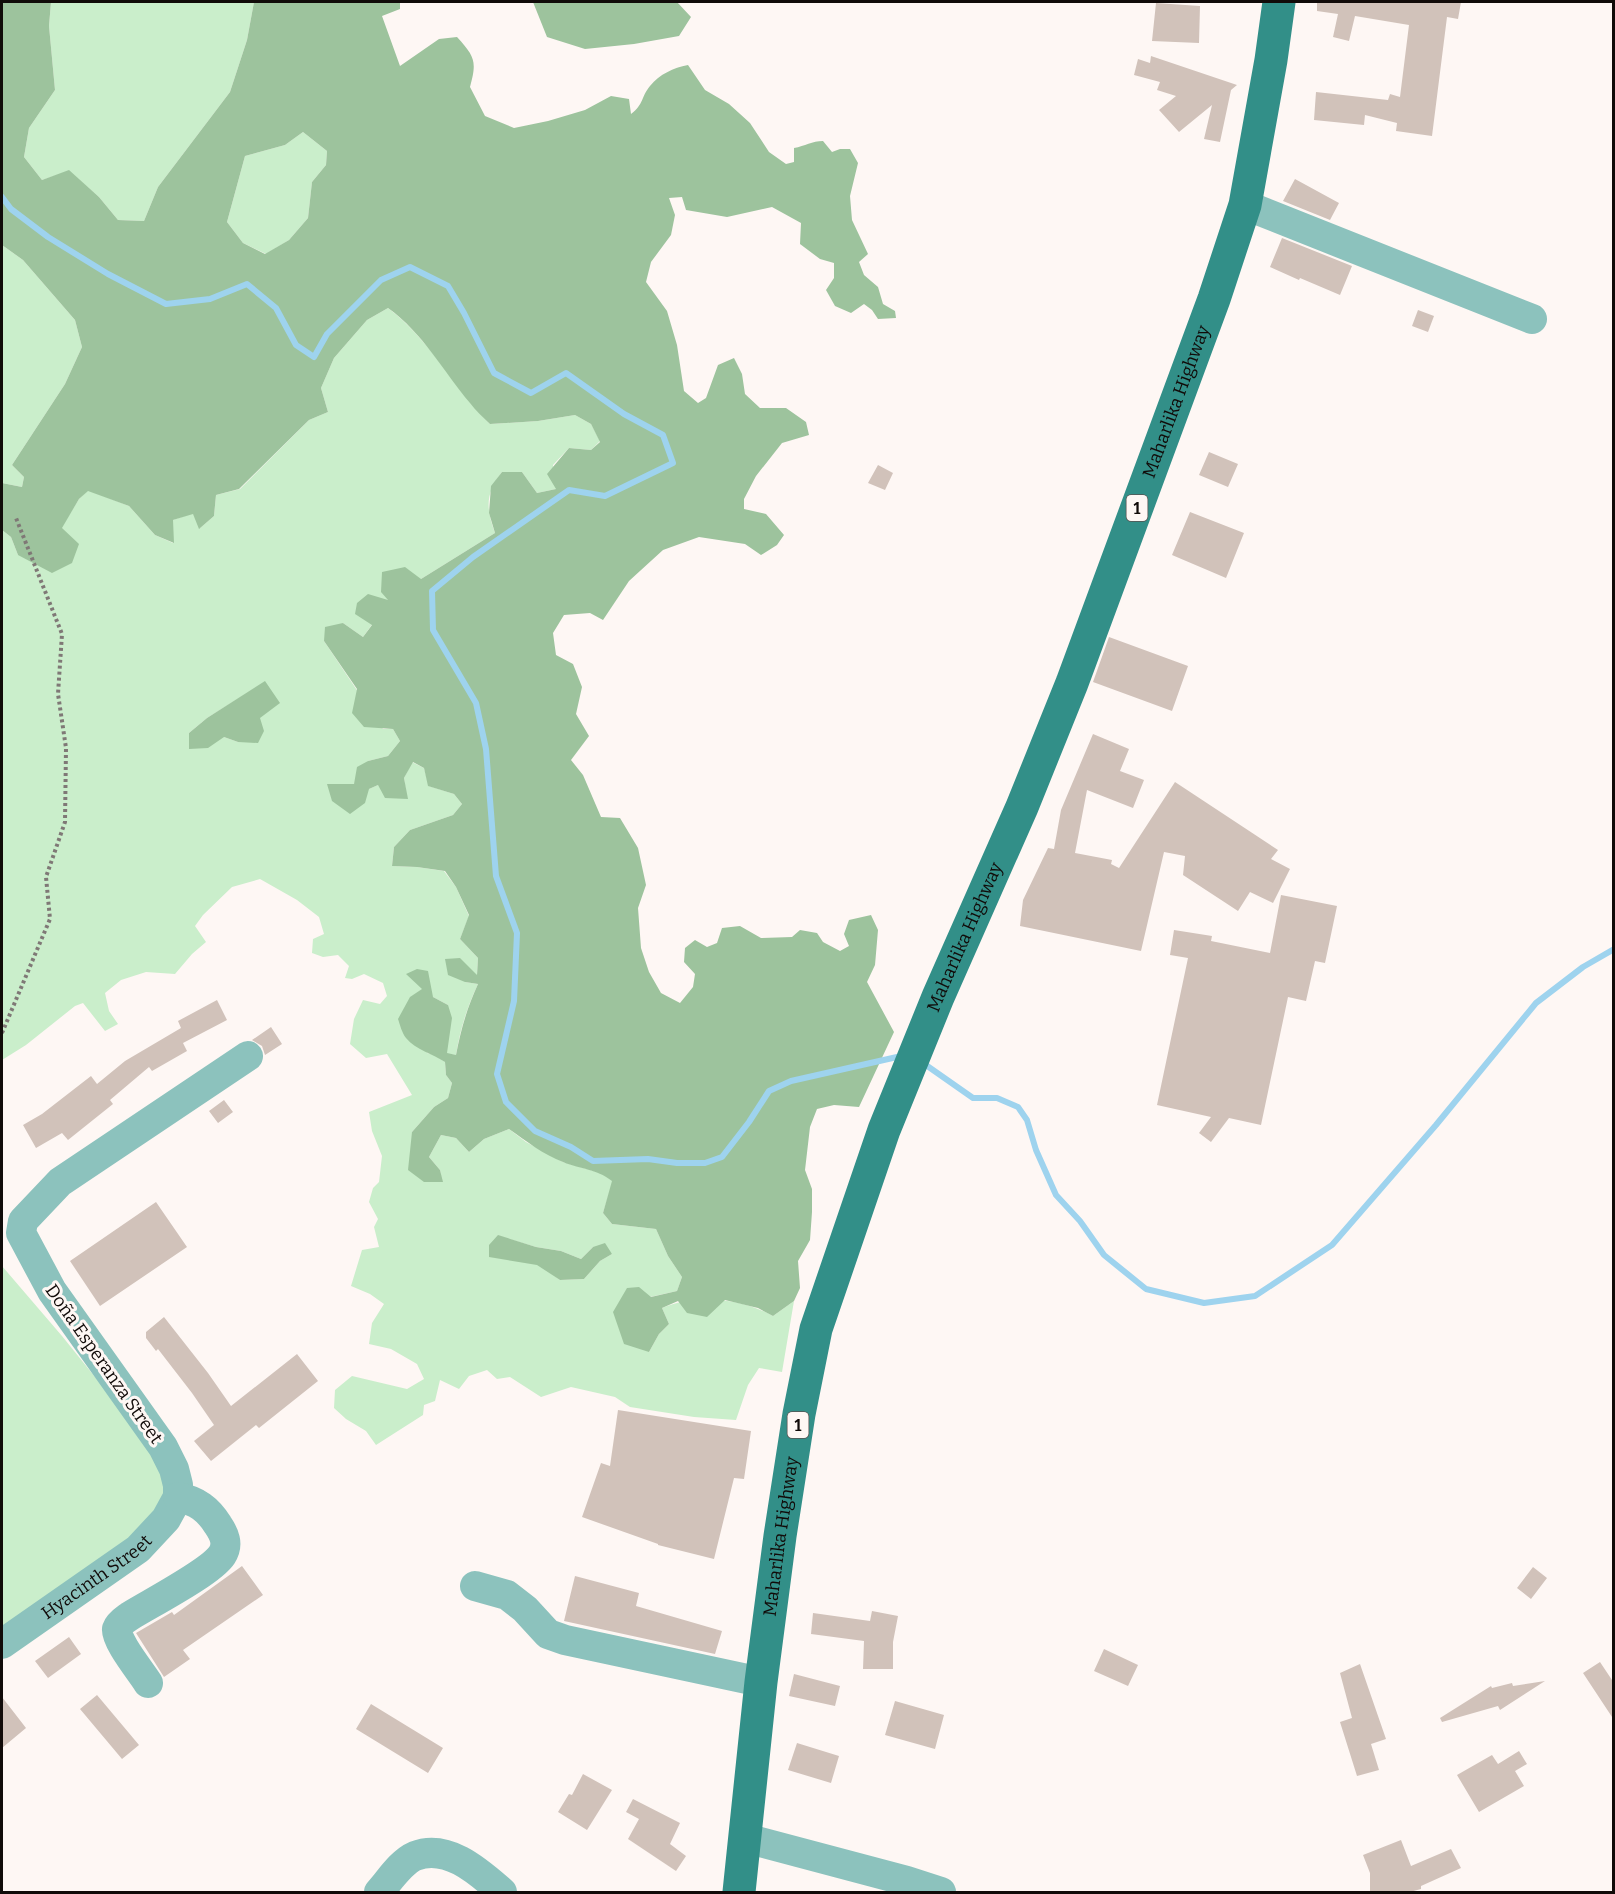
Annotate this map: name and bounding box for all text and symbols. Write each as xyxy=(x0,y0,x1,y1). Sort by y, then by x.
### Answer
street label: Maharlika Highway xyxy=(1138,322,1215,481)
road number: 1 xyxy=(1126,495,1148,521)
street label: Maharlika Highway xyxy=(922,858,1007,1015)
street label: Doña Esperanza Street xyxy=(41,1280,168,1448)
road number: 1 xyxy=(788,1412,808,1438)
street label: Maharlika Highway xyxy=(759,1455,803,1618)
street label: Hyacinth Street xyxy=(37,1530,157,1624)

